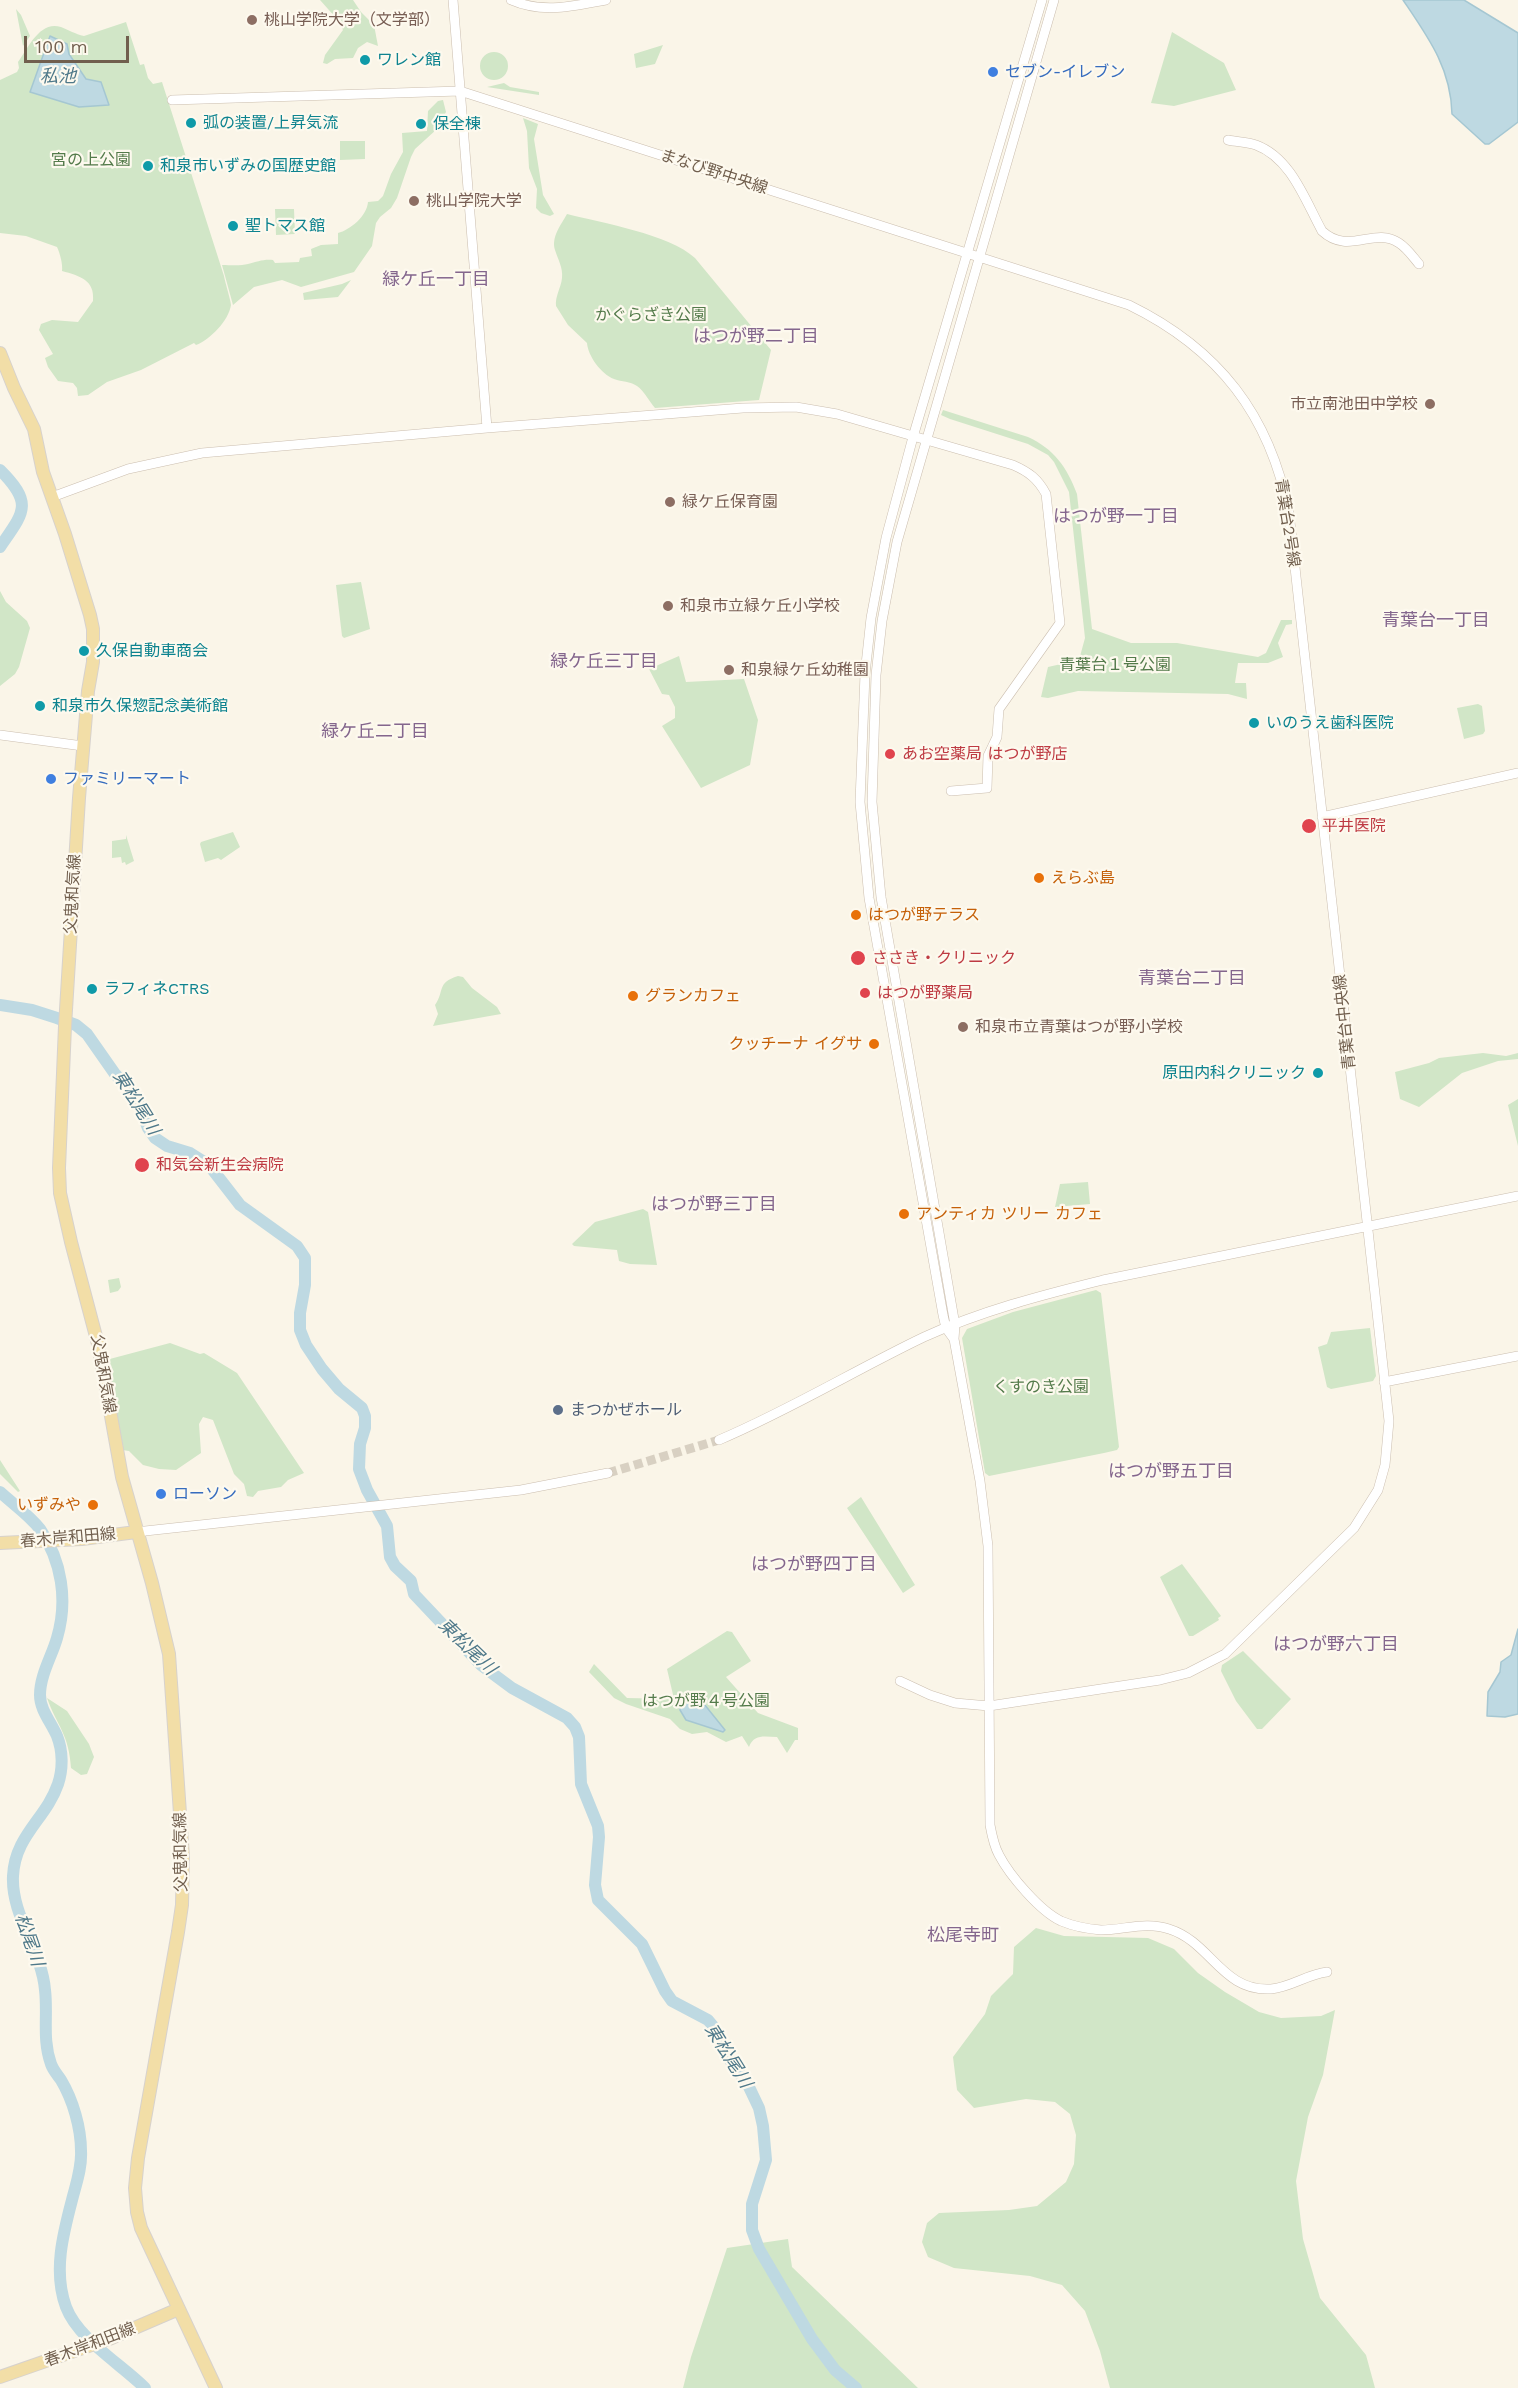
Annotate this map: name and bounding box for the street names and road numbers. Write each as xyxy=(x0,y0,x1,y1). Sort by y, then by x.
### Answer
street label: まなび野中央線 xyxy=(658,146,770,198)
street label: 青葉台2号線 xyxy=(1271,477,1303,569)
street label: 父鬼和気線 xyxy=(61,854,85,934)
street label: 青葉台中央線 xyxy=(1330,973,1360,1071)
street label: 父鬼和気線 xyxy=(87,1333,119,1415)
street label: 春木岸和田線 xyxy=(19,1524,117,1552)
street label: 父鬼和気線 xyxy=(171,1812,191,1892)
street label: 春木岸和田線 xyxy=(42,2319,138,2371)

